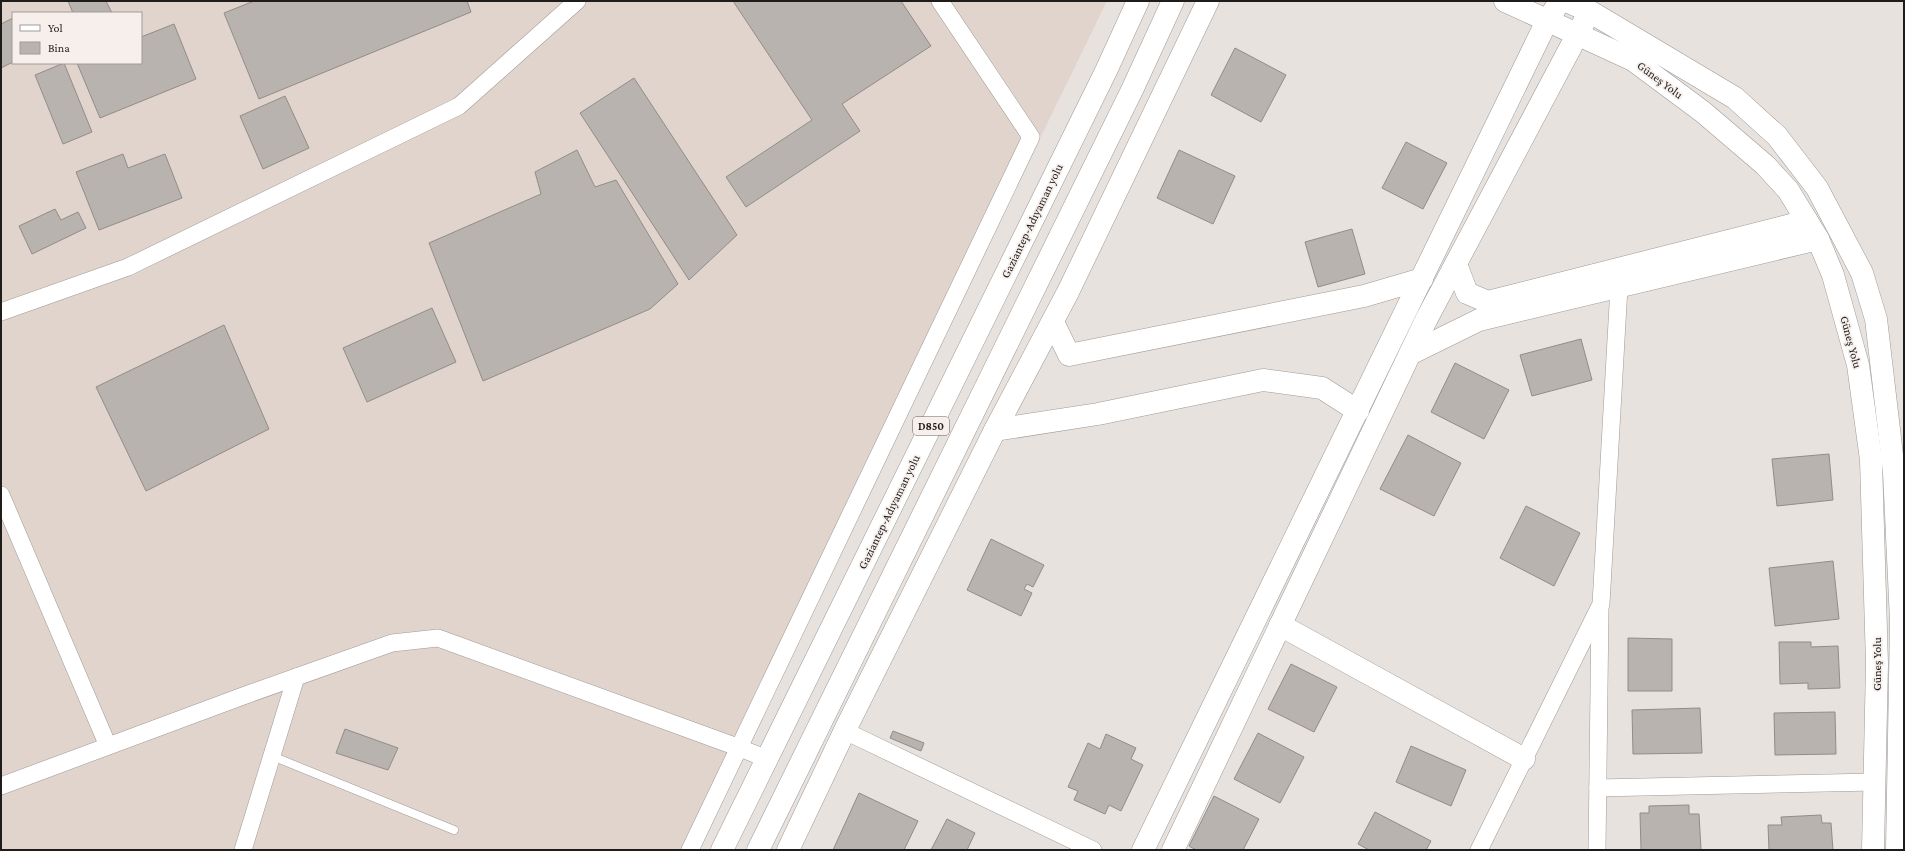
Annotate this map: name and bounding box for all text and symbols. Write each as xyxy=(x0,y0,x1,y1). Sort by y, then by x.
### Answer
legend xyxy=(12,12,142,64)
text: Yol xyxy=(48,21,63,35)
text: Bina xyxy=(48,41,70,55)
street label: Güneş Yolu xyxy=(1634,58,1686,102)
street label: Gaziantep-Adıyaman yolu xyxy=(998,161,1066,280)
street label: Güneş Yolu xyxy=(1837,314,1865,370)
road number: D850 xyxy=(913,417,949,435)
street label: Gaziantep-Adıyaman yolu xyxy=(855,452,923,571)
street label: Güneş Yolu xyxy=(1870,637,1884,691)

